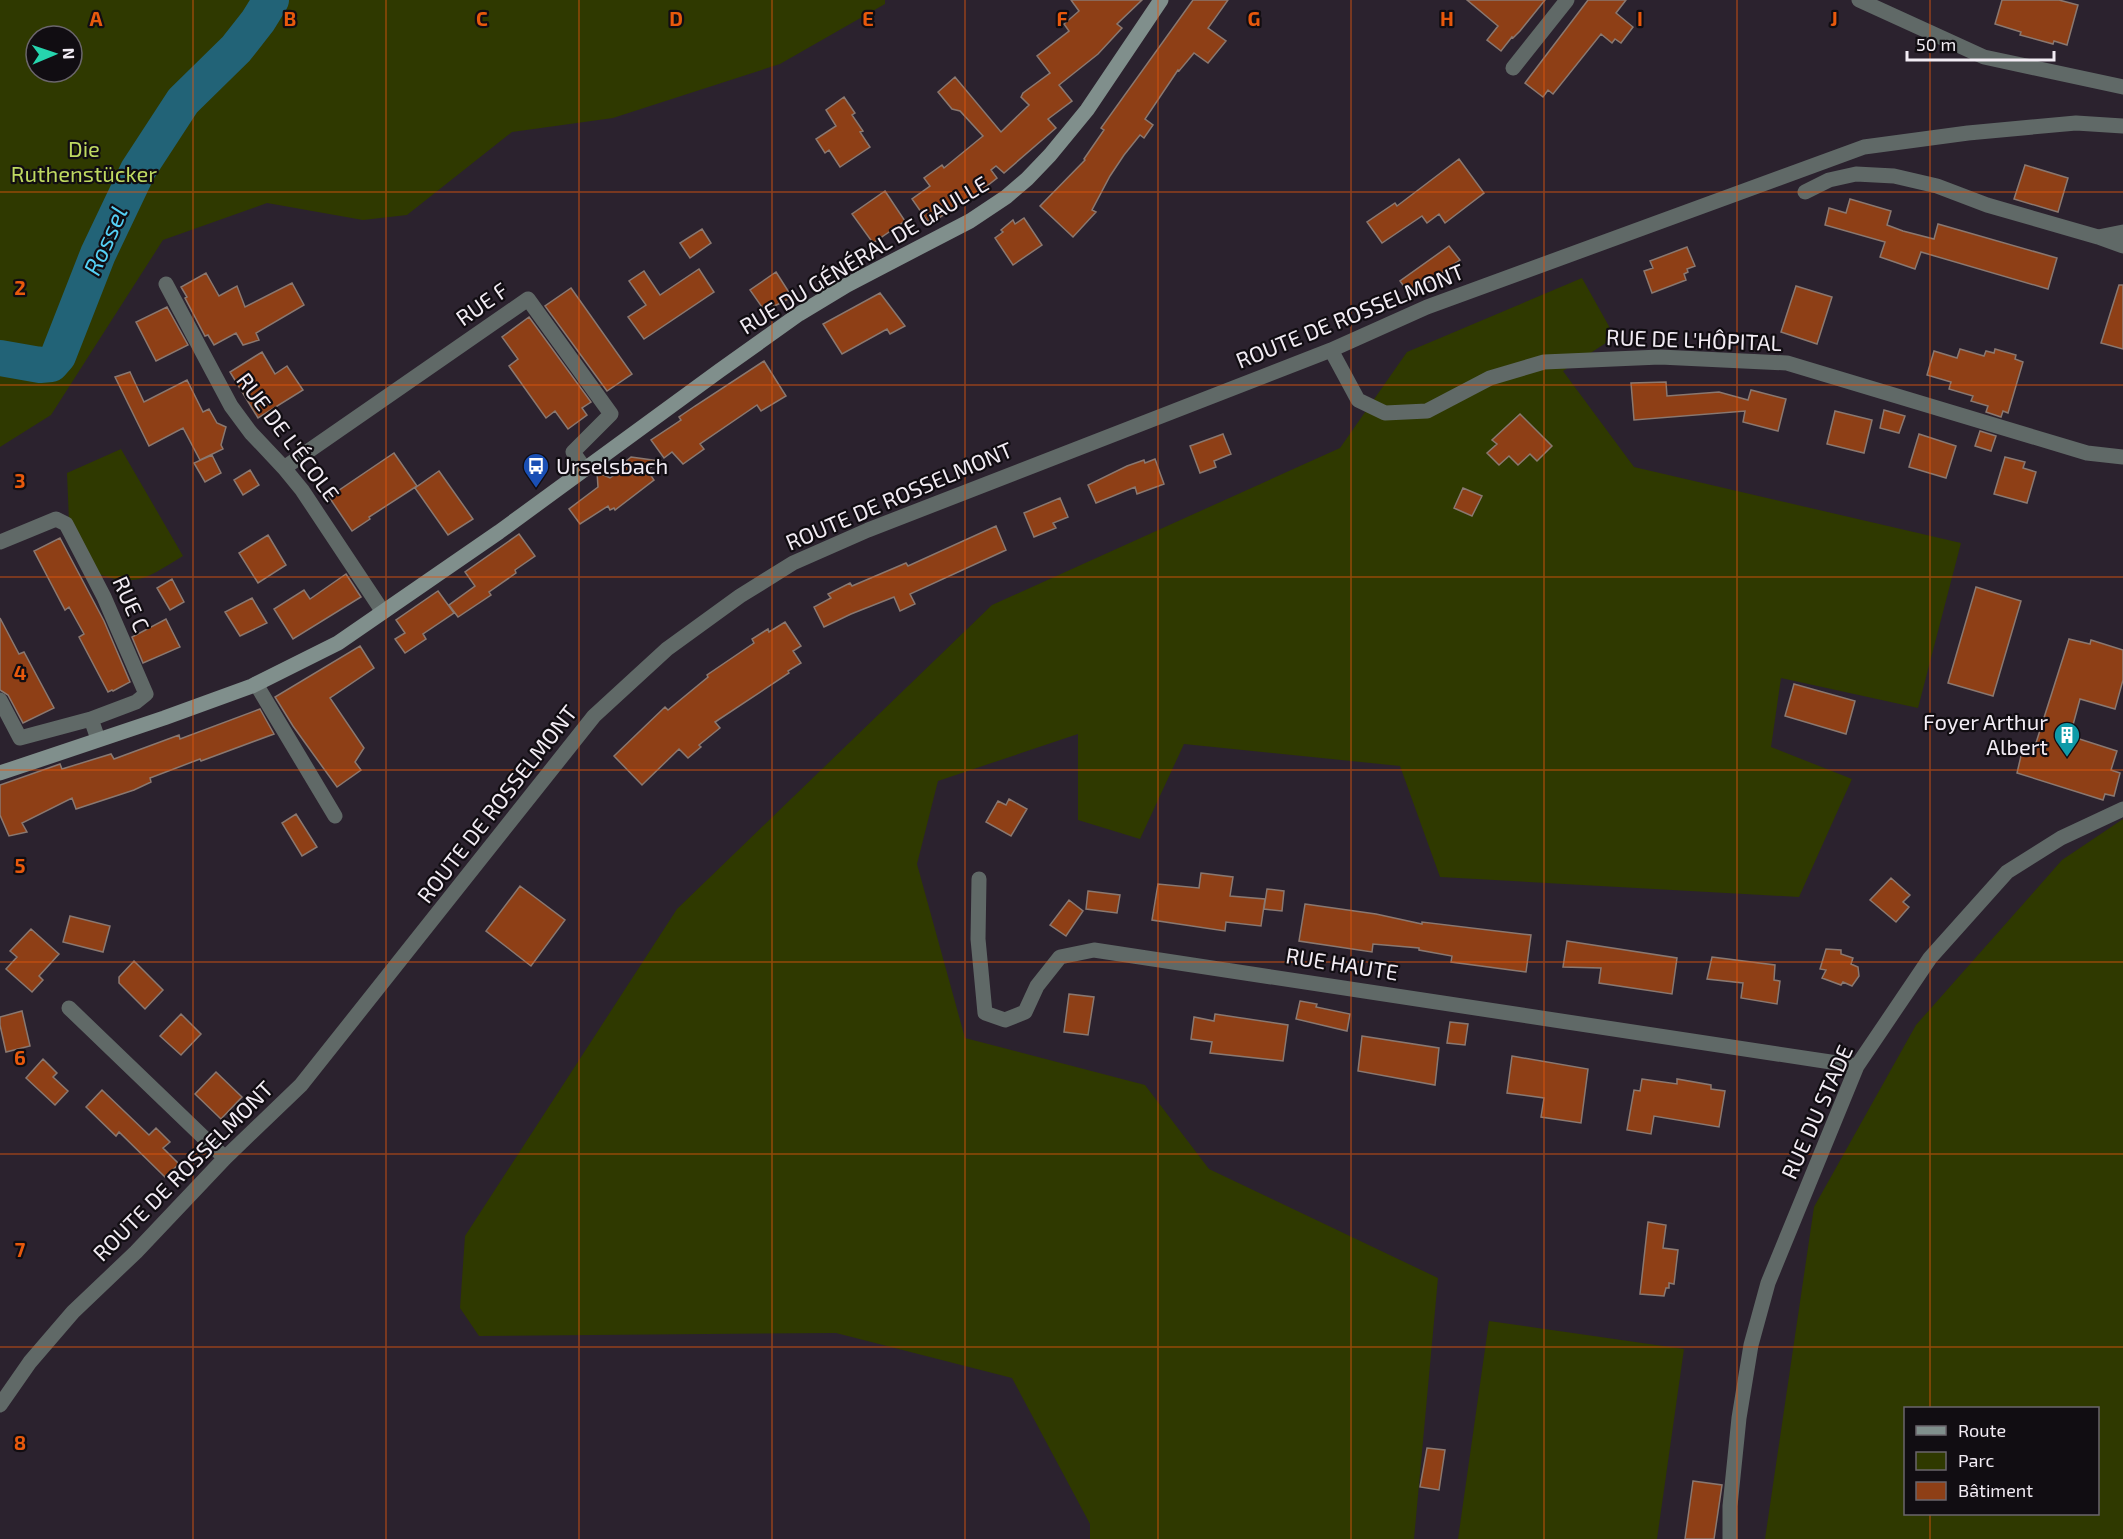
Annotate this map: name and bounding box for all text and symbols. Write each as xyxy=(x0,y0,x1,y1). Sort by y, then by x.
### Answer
text: A xyxy=(89,6,103,30)
text: B xyxy=(284,6,296,30)
text: C xyxy=(476,6,488,30)
text: D xyxy=(669,6,683,30)
text: E xyxy=(862,6,874,30)
text: F xyxy=(1056,6,1068,30)
text: G xyxy=(1248,6,1260,30)
text: H xyxy=(1440,6,1454,30)
text: I xyxy=(1637,6,1643,30)
text: J xyxy=(1830,6,1838,30)
north arrow xyxy=(24,24,84,84)
scale bar xyxy=(1907,24,2054,62)
text: 50 m xyxy=(1916,33,1956,55)
text: N xyxy=(60,47,79,60)
park label: Die Ruthenstücker xyxy=(11,135,157,186)
street label: RUE DU GÉNÉRAL DE GAULLE xyxy=(734,169,993,339)
water label: Rossel xyxy=(77,201,133,279)
street label: ROUTE DE ROSSELMONT xyxy=(1232,257,1468,373)
text: 2 xyxy=(14,275,26,299)
street label: RUE F xyxy=(450,276,512,330)
street label: RUE DE L'HÔPITAL xyxy=(1606,323,1782,355)
street label: RUE DE L'ÉCOLE xyxy=(232,367,346,506)
street label: ROUTE DE ROSSELMONT xyxy=(781,435,1016,555)
bus stop icon: Urselsbach xyxy=(521,451,551,489)
place label: Urselsbach xyxy=(556,452,668,478)
text: 3 xyxy=(14,468,26,492)
street label: RUE C xyxy=(108,572,156,635)
text: 4 xyxy=(14,660,27,684)
street label: ROUTE DE ROSSELMONT xyxy=(411,699,582,907)
place label: Foyer Arthur Albert xyxy=(1923,708,2048,759)
building icon: Foyer Arthur Albert xyxy=(2052,720,2082,758)
text: 5 xyxy=(14,853,26,877)
street label: RUE HAUTE xyxy=(1284,941,1400,985)
street label: RUE DU STADE xyxy=(1775,1040,1857,1183)
text: 6 xyxy=(14,1045,26,1069)
street label: ROUTE DE ROSSELMONT xyxy=(87,1075,278,1266)
text: 7 xyxy=(15,1237,26,1261)
legend xyxy=(1904,1407,2099,1515)
text: Route xyxy=(1958,1419,2006,1441)
text: 8 xyxy=(14,1430,26,1454)
text: Parc xyxy=(1958,1449,1994,1471)
text: Bâtiment xyxy=(1958,1479,2033,1501)

